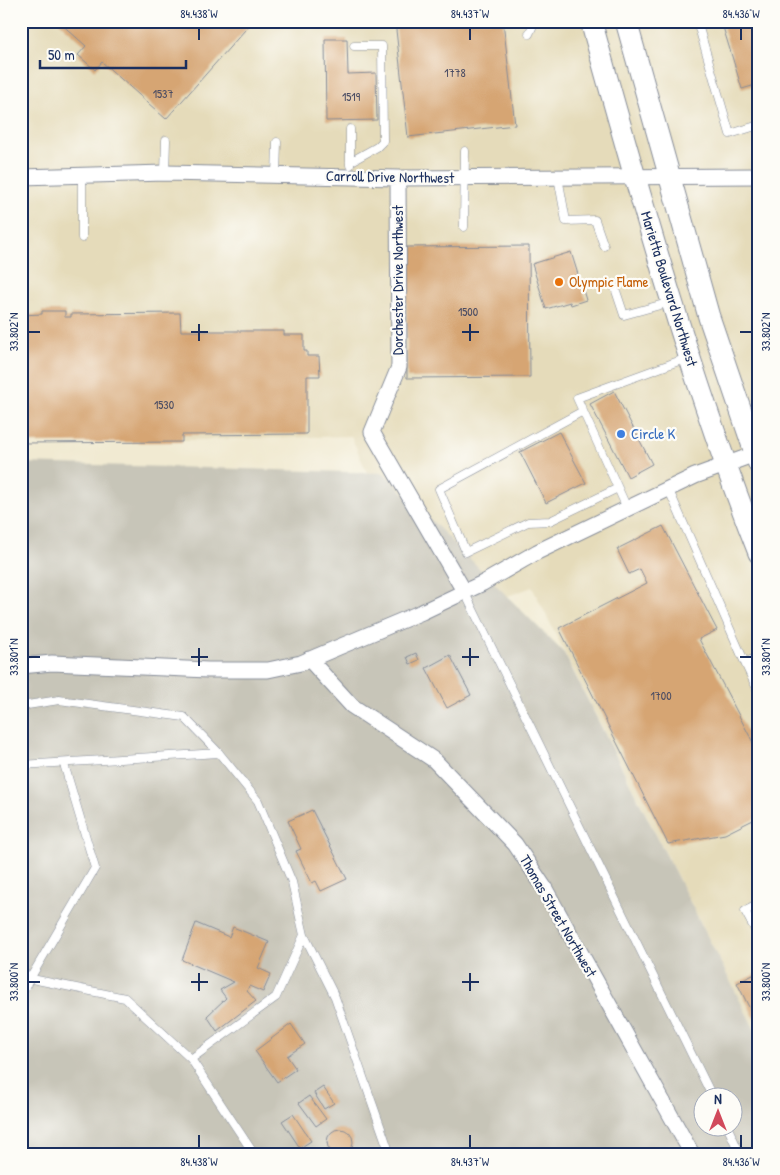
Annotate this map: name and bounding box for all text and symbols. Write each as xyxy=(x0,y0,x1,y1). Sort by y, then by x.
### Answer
text: 84.438°W xyxy=(180,5,218,22)
text: 84.437°W xyxy=(451,5,490,22)
text: 84.436°W xyxy=(722,5,760,22)
scale bar xyxy=(40,38,186,70)
text: 50 m xyxy=(48,44,75,65)
house number: 1778 xyxy=(444,64,466,81)
house number: 1537 xyxy=(153,85,173,102)
house number: 1519 xyxy=(342,88,361,105)
street label: Carroll Drive Northwest xyxy=(326,165,455,188)
street label: Dorchester Drive Northwest xyxy=(387,204,408,355)
street label: Marietta Boulevard Northwest xyxy=(636,209,703,370)
place label: Olympic Flame xyxy=(569,271,649,292)
marker: Olympic Flame xyxy=(553,276,565,288)
house number: 1500 xyxy=(458,303,478,320)
text: 33.802°N xyxy=(5,313,22,351)
text: 33.802°N xyxy=(757,313,774,351)
house number: 1530 xyxy=(154,396,174,413)
place label: Circle K xyxy=(631,423,676,444)
marker: Circle K xyxy=(615,428,627,440)
text: 33.801°N xyxy=(5,638,22,676)
text: 33.801°N xyxy=(757,638,774,676)
house number: 1700 xyxy=(650,687,672,704)
street label: Thomas Street Northwest xyxy=(515,851,602,982)
text: 33.800°N xyxy=(5,963,22,1001)
text: 33.800°N xyxy=(757,963,774,1001)
north arrow xyxy=(692,1088,742,1138)
text: N xyxy=(714,1089,722,1108)
text: 84.438°W xyxy=(180,1153,218,1170)
text: 84.437°W xyxy=(451,1153,490,1170)
text: 84.436°W xyxy=(722,1153,760,1170)

